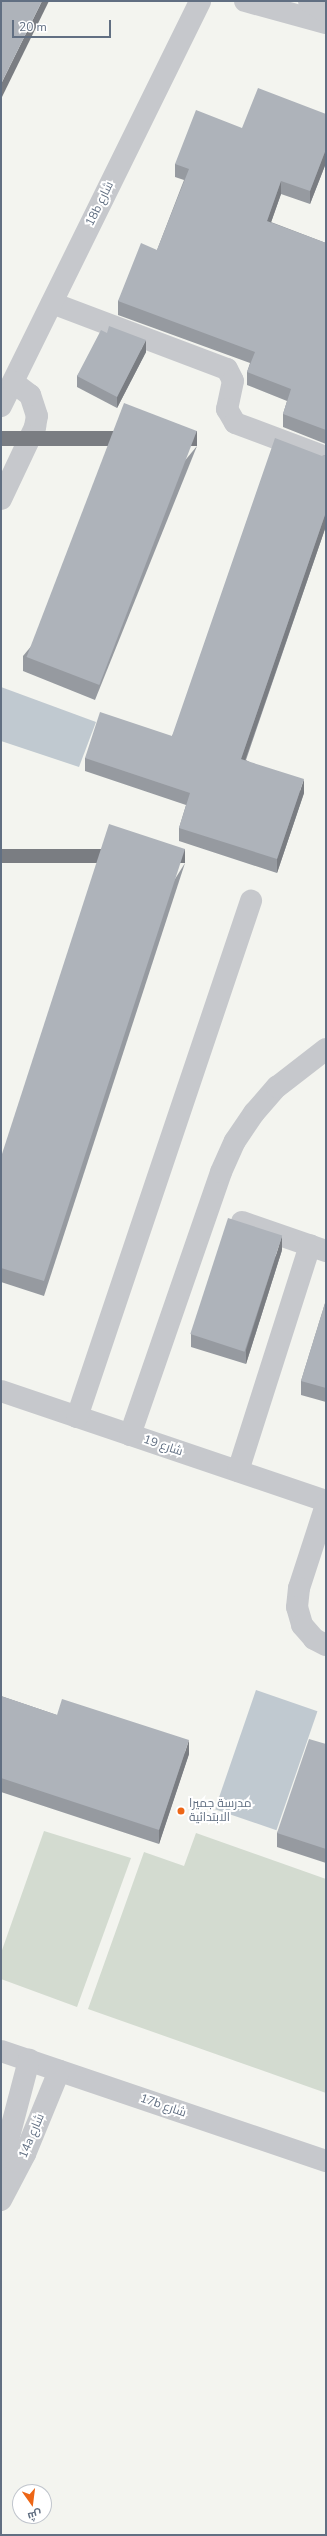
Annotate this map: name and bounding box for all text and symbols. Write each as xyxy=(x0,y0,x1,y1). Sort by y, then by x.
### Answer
scale bar xyxy=(14,12,113,38)
text: 20 m xyxy=(19,19,47,35)
street label: 18b شارع xyxy=(83,179,117,229)
street label: شارع 19 xyxy=(141,1433,185,1459)
place label: مدرسة جميرا الابتدائية xyxy=(189,1797,251,1825)
marker: مدرسة جميرا الابتدائية xyxy=(176,1806,186,1816)
street label: 17b شارع xyxy=(138,2091,188,2121)
street label: 14a شارع xyxy=(16,2112,48,2160)
north arrow xyxy=(12,2484,52,2524)
text: ش xyxy=(26,2506,43,2524)

